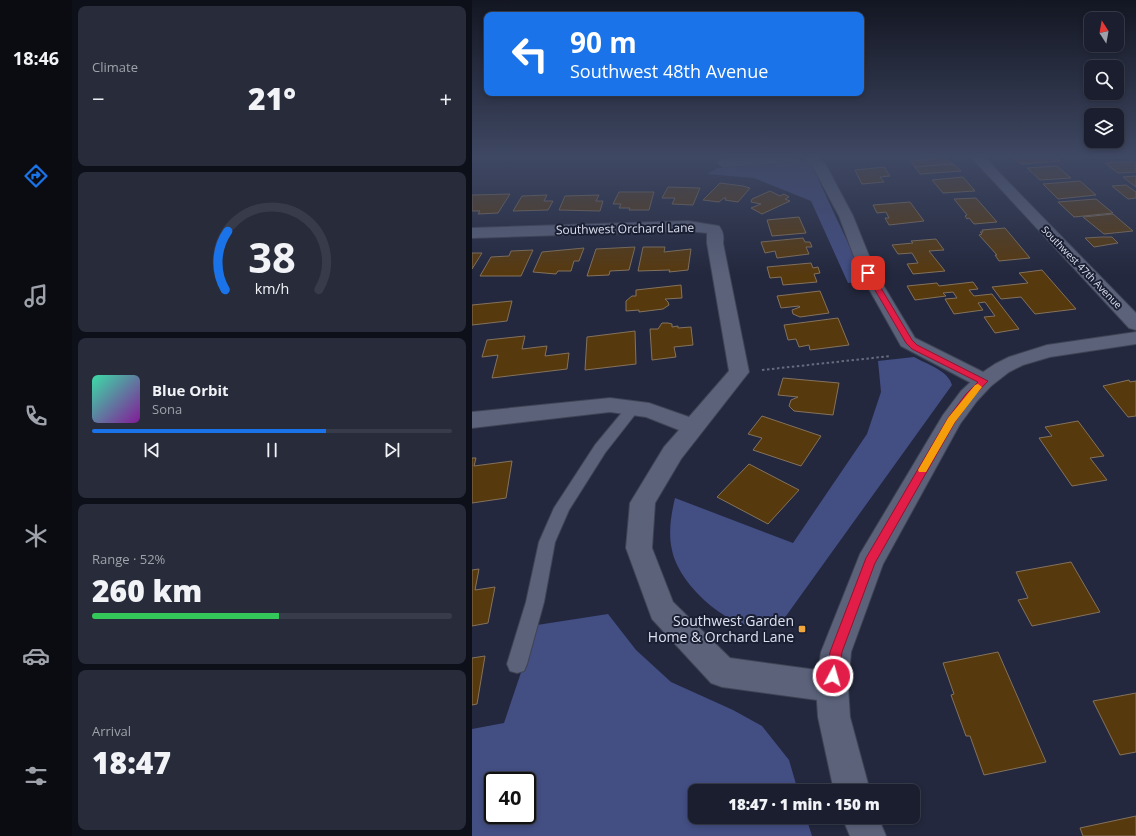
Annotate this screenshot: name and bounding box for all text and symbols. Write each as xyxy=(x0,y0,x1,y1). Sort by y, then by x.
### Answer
north arrow xyxy=(1084,12,1124,52)
map controls xyxy=(1084,12,1124,148)
text: 90 m xyxy=(570,23,637,61)
icon: left xyxy=(504,28,556,80)
text: 18:46 xyxy=(13,46,59,70)
text: Climate xyxy=(92,58,138,76)
text: Southwest 48th Avenue xyxy=(570,59,768,83)
button: search xyxy=(1084,60,1124,100)
text: 21° xyxy=(248,78,296,119)
text: − xyxy=(92,83,105,113)
text: + xyxy=(439,83,452,113)
button: layers xyxy=(1084,108,1124,148)
icon: directions xyxy=(22,162,50,190)
street label: Southwest Orchard Lane xyxy=(556,219,695,238)
street label: Southwest 47th Avenue xyxy=(1039,223,1126,312)
text: 38 xyxy=(248,229,296,285)
pin xyxy=(851,256,885,290)
icon: arrive xyxy=(857,262,879,284)
text: km/h xyxy=(255,279,289,298)
icon: music xyxy=(22,282,50,310)
text: Blue Orbit xyxy=(152,380,229,400)
text: Sona xyxy=(152,400,182,418)
icon: phone xyxy=(22,402,50,430)
icon: previous xyxy=(141,439,163,461)
icon: pause xyxy=(261,439,283,461)
icon: next xyxy=(381,439,403,461)
icon: climate xyxy=(22,522,50,550)
text: Range · 52% xyxy=(92,550,165,568)
text: 260 km xyxy=(92,570,202,611)
place label: Southwest Garden Home & Orchard Lane xyxy=(648,611,794,646)
marker: Southwest Garden Home & Orchard Lane xyxy=(797,624,807,634)
icon: car xyxy=(22,642,50,670)
position arrow xyxy=(812,655,854,697)
text: Arrival xyxy=(92,722,131,740)
text: 18:47 xyxy=(92,742,171,783)
icon: filters xyxy=(22,762,50,790)
speed limit sign: 40 xyxy=(484,772,536,824)
text: 18:47 · 1 min · 150 m xyxy=(728,794,880,814)

